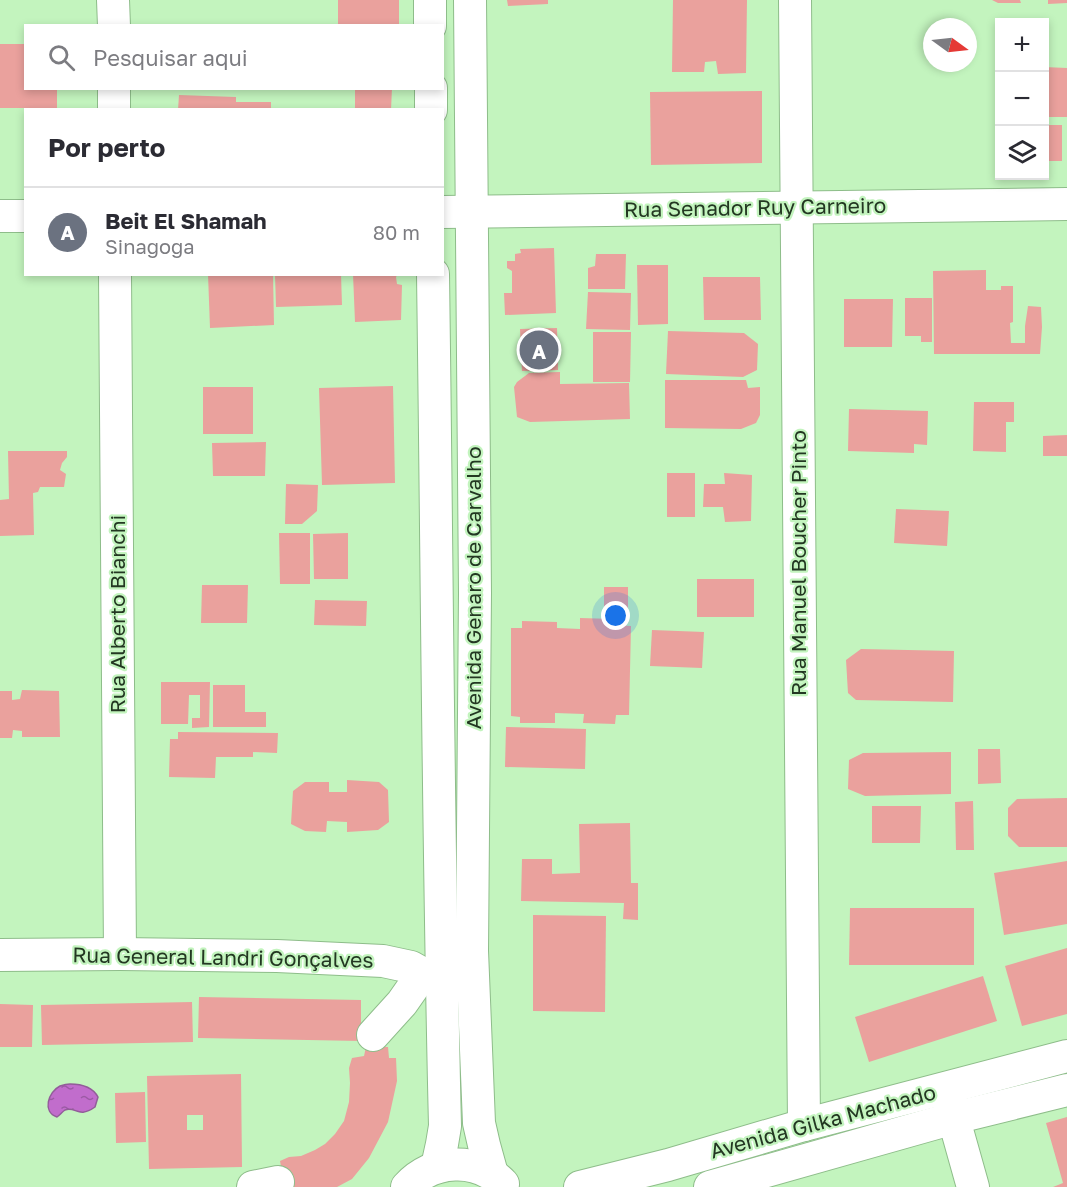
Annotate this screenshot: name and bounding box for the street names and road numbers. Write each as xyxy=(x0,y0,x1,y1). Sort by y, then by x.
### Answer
street label: Rua Senador Ruy Carneiro xyxy=(624,192,886,222)
street label: Rua Manuel Boucher Pinto xyxy=(785,430,811,696)
street label: Avenida Genaro de Carvalho xyxy=(460,446,486,730)
street label: Rua Alberto Bianchi xyxy=(104,515,130,713)
street label: Rua General Landri Gonçalves xyxy=(72,941,374,973)
street label: Avenida Gilka Machado xyxy=(707,1078,938,1164)

